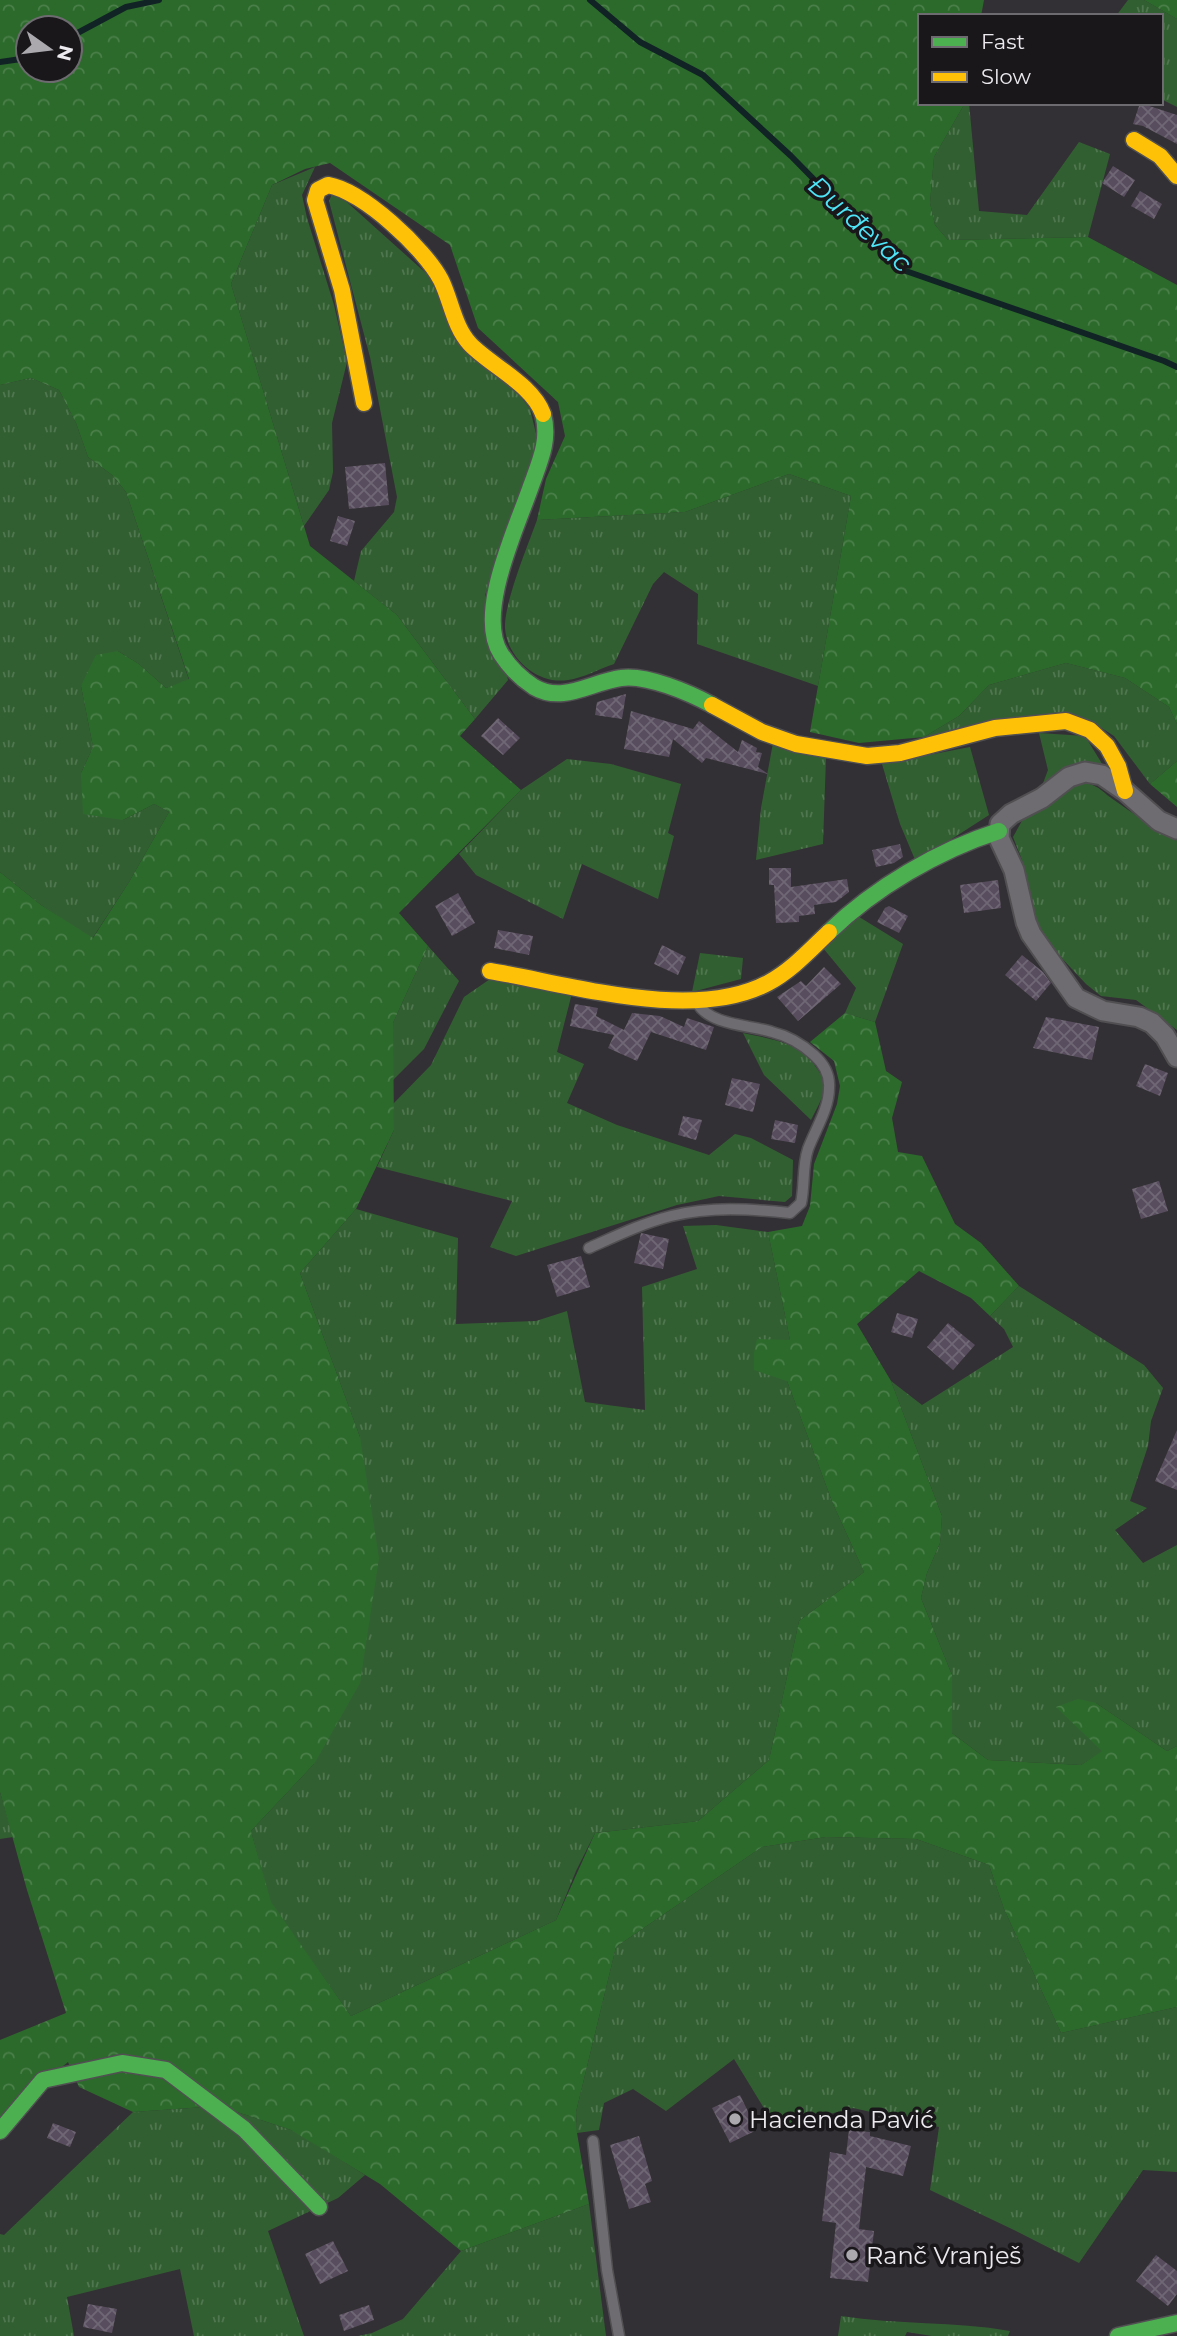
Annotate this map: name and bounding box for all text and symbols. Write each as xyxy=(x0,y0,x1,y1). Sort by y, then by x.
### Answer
north arrow xyxy=(14,14,84,84)
legend xyxy=(918,14,1163,105)
text: Fast xyxy=(981,29,1025,54)
text: N xyxy=(52,43,78,63)
text: Slow xyxy=(981,64,1031,89)
water label: Đurđevac xyxy=(802,169,919,279)
place label: Hacienda Pavić xyxy=(749,2105,934,2134)
marker: Hacienda Pavić xyxy=(727,2111,743,2127)
place label: Ranč Vranješ xyxy=(866,2241,1021,2270)
marker: Ranč Vranješ xyxy=(844,2247,860,2263)

